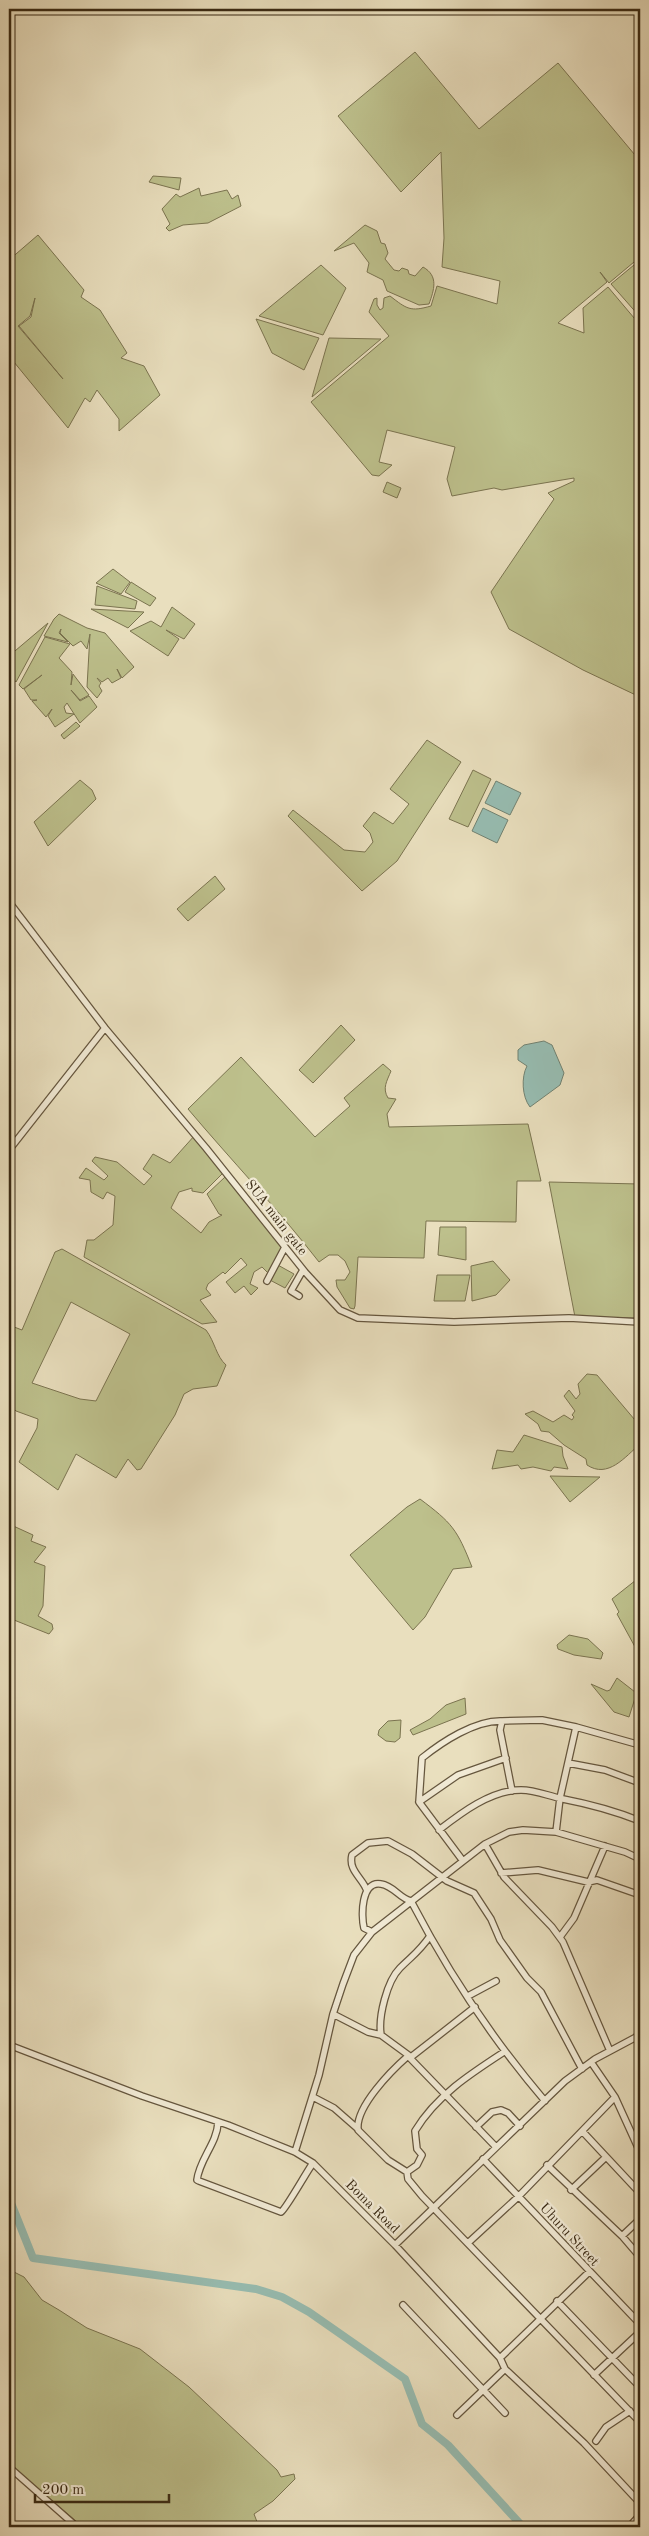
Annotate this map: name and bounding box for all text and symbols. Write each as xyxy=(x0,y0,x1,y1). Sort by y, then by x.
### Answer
street label: SUA main gate xyxy=(242,1177,310,1258)
street label: Boma Road xyxy=(343,2177,402,2236)
street label: Uhuru Street xyxy=(537,2201,602,2269)
scale bar xyxy=(35,2471,169,2503)
text: 200 m xyxy=(42,2483,84,2498)

